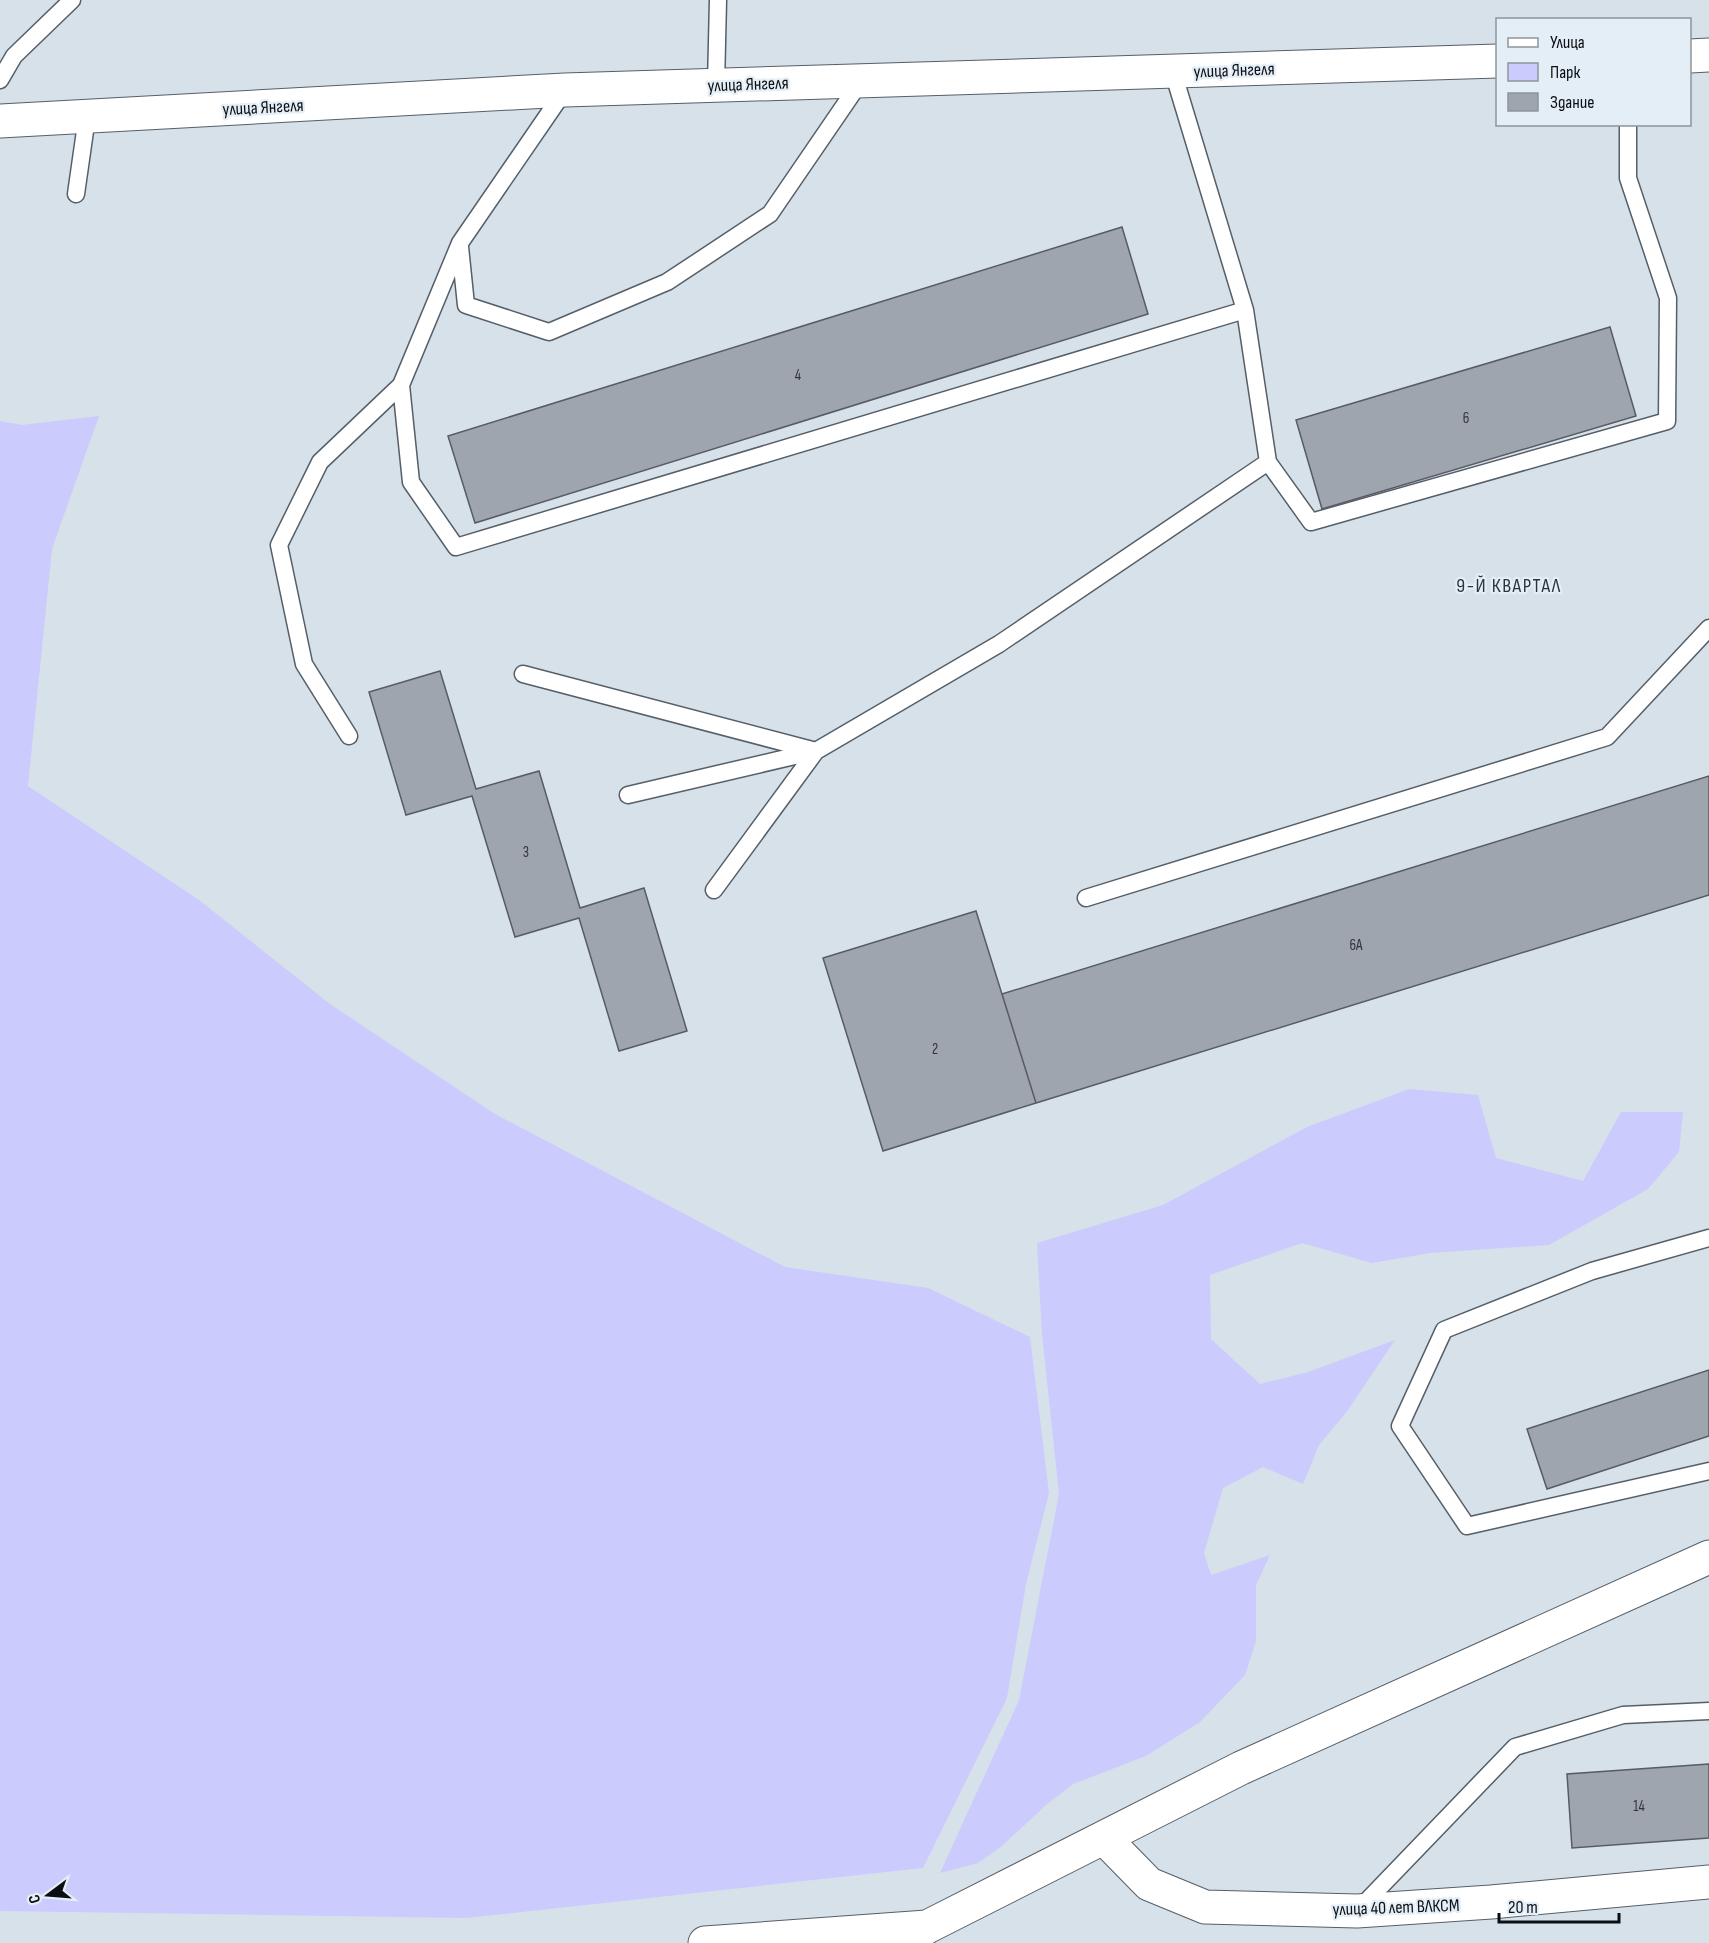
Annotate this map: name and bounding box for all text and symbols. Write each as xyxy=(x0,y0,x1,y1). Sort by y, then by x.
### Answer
legend xyxy=(1496,18,1691,126)
text: Улица xyxy=(1550,32,1585,53)
street label: улица Янгеля xyxy=(1193,59,1275,82)
text: Парк xyxy=(1550,62,1581,83)
street label: улица Янгеля xyxy=(707,73,789,96)
text: Здание xyxy=(1550,92,1595,113)
street label: улица Янгеля xyxy=(222,95,304,120)
house number: 4 xyxy=(795,366,801,385)
house number: 6 xyxy=(1463,409,1469,428)
district label: 9-Й КВАРТАЛ xyxy=(1456,574,1562,598)
house number: 3 xyxy=(523,843,529,862)
house number: 6А xyxy=(1350,936,1363,955)
house number: 2 xyxy=(932,1040,938,1059)
house number: 14 xyxy=(1633,1797,1645,1816)
north arrow xyxy=(18,1865,78,1925)
scale bar xyxy=(1499,1886,1619,1924)
text: С xyxy=(25,1892,45,1905)
street label: улица 40 лет ВЛКСМ xyxy=(1332,1895,1460,1920)
text: 20 m xyxy=(1508,1897,1538,1918)

